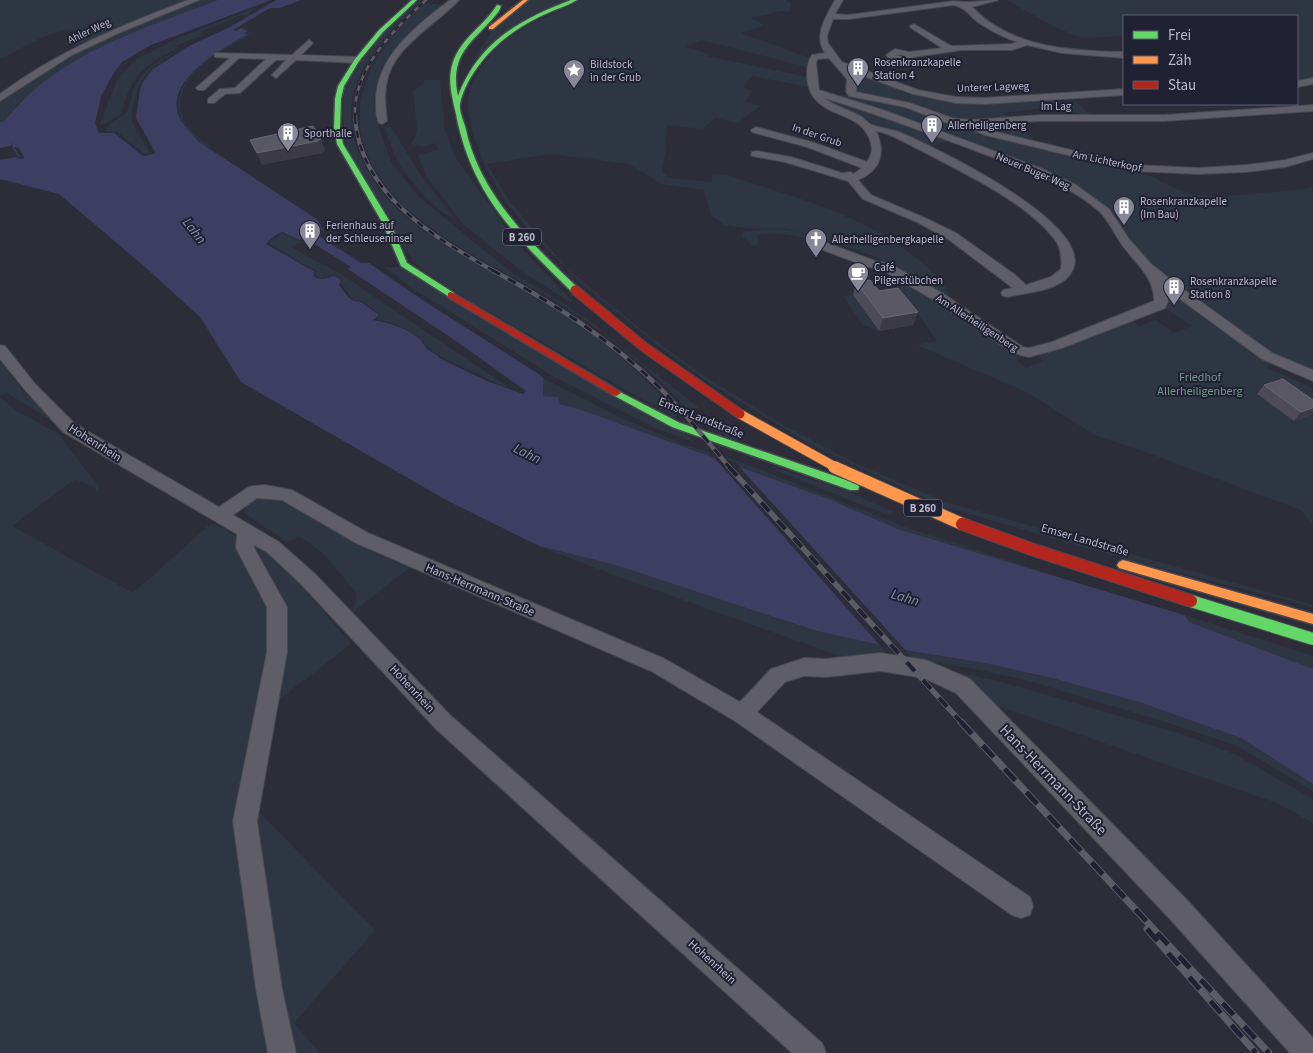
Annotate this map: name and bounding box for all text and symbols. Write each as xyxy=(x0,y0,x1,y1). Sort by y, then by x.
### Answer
street label: Ahler Weg xyxy=(65,14,113,47)
legend xyxy=(1123,15,1298,105)
text: Frei xyxy=(1168,25,1191,46)
text: Zäh xyxy=(1168,50,1192,71)
place label: Rosenkranzkapelle Station 4 xyxy=(874,55,961,83)
building icon: Rosenkranzkapelle Station 4 xyxy=(846,56,870,87)
place label: Bildstock in der Grub xyxy=(590,57,641,85)
place icon: Bildstock in der Grub xyxy=(562,58,586,89)
text: Stau xyxy=(1168,75,1196,96)
street label: Unterer Lagweg xyxy=(957,78,1030,96)
street label: Im Lag xyxy=(1041,99,1072,114)
building icon: Allerheiligenberg xyxy=(920,113,944,144)
place label: Allerheiligenberg xyxy=(948,118,1027,133)
street label: In der Grub xyxy=(790,120,844,150)
building icon: Sporthalle xyxy=(276,121,300,152)
place label: Sporthalle xyxy=(304,126,353,141)
street label: Am Lichterkopf xyxy=(1071,146,1143,176)
street label: Neuer Buger Weg xyxy=(994,149,1073,193)
place label: Rosenkranzkapelle (Im Bau) xyxy=(1140,194,1227,222)
building icon: Rosenkranzkapelle (Im Bau) xyxy=(1112,195,1136,226)
water label: Lahn xyxy=(177,214,211,248)
place label: Ferienhaus auf der Schleuseninsel xyxy=(326,218,413,246)
building icon: Ferienhaus auf der Schleuseninsel xyxy=(298,219,322,250)
church icon: Allerheiligenbergkapelle xyxy=(804,227,828,258)
road number: B 260 xyxy=(503,228,541,246)
place label: Allerheiligenbergkapelle xyxy=(832,232,944,247)
place label: Café Pilgerstübchen xyxy=(874,260,943,288)
cafe icon: Café Pilgerstübchen xyxy=(846,261,870,292)
place label: Rosenkranzkapelle Station 8 xyxy=(1190,274,1277,302)
building icon: Rosenkranzkapelle Station 8 xyxy=(1162,275,1186,306)
street label: Am Allerheiligenberg xyxy=(933,291,1021,356)
park label: Friedhof Allerheiligenberg xyxy=(1157,369,1243,400)
street label: Emser Landstraße xyxy=(656,393,746,443)
street label: Hohenrhein xyxy=(65,420,125,466)
water label: Lahn xyxy=(510,439,544,469)
road number: B 260 xyxy=(904,499,942,516)
street label: Emser Landstraße xyxy=(1039,519,1131,561)
street label: Hans-Herrmann-Straße xyxy=(423,559,537,621)
water label: Lahn xyxy=(888,584,922,612)
street label: Hohenrhein xyxy=(385,661,439,717)
street label: Hans-Herrmann-Straße xyxy=(995,720,1111,840)
street label: Hohenrhein xyxy=(684,936,740,988)

